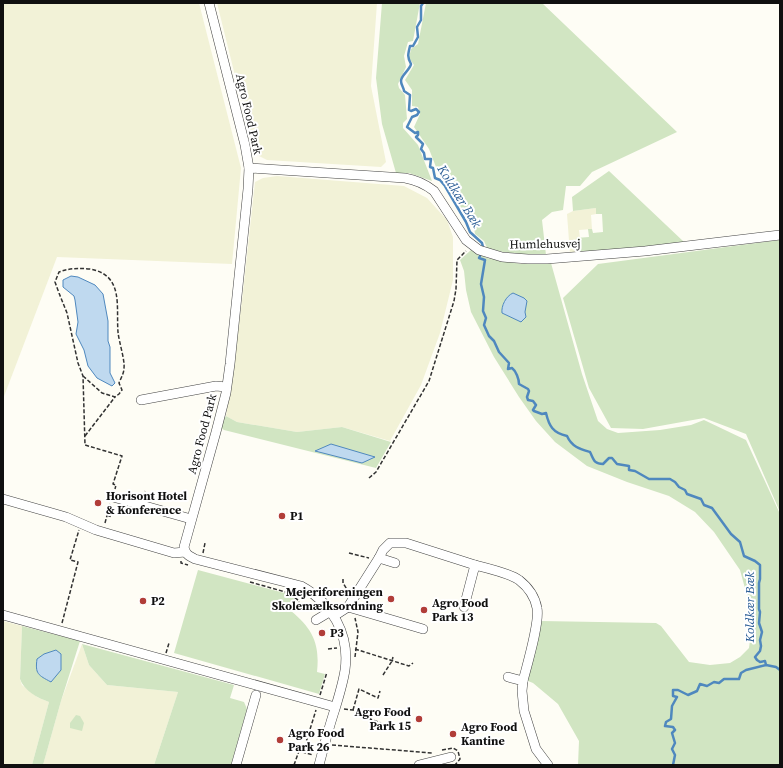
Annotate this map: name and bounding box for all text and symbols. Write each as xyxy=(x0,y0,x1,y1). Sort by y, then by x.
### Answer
street label: Agro Food Park xyxy=(232,72,266,156)
water label: Koldkær Bæk xyxy=(433,161,486,232)
street label: Humlehusvej xyxy=(509,235,581,253)
street label: Agro Food Park xyxy=(184,392,220,476)
place label: Horisont Hotel & Konference xyxy=(106,488,187,518)
marker: Horisont Hotel & Konference xyxy=(93,498,103,508)
place label: P1 xyxy=(290,508,304,524)
marker: P1 xyxy=(277,511,287,521)
water label: Koldkær Bæk xyxy=(741,571,758,643)
place label: Mejeriforeningen Skolemælksordning xyxy=(272,584,384,614)
place label: P2 xyxy=(151,593,165,609)
marker: Mejeriforeningen Skolemælksordning xyxy=(386,594,396,604)
place label: Agro Food Park 13 xyxy=(432,595,488,625)
marker: P2 xyxy=(138,596,148,606)
marker: Agro Food Park 13 xyxy=(419,605,429,615)
place label: P3 xyxy=(330,625,344,641)
marker: P3 xyxy=(317,628,327,638)
place label: Agro Food Park 15 xyxy=(355,704,411,734)
marker: Agro Food Park 15 xyxy=(414,714,424,724)
place label: Agro Food Kantine xyxy=(461,719,517,749)
place label: Agro Food Park 26 xyxy=(288,725,344,755)
marker: Agro Food Kantine xyxy=(448,729,458,739)
marker: Agro Food Park 26 xyxy=(275,735,285,745)

